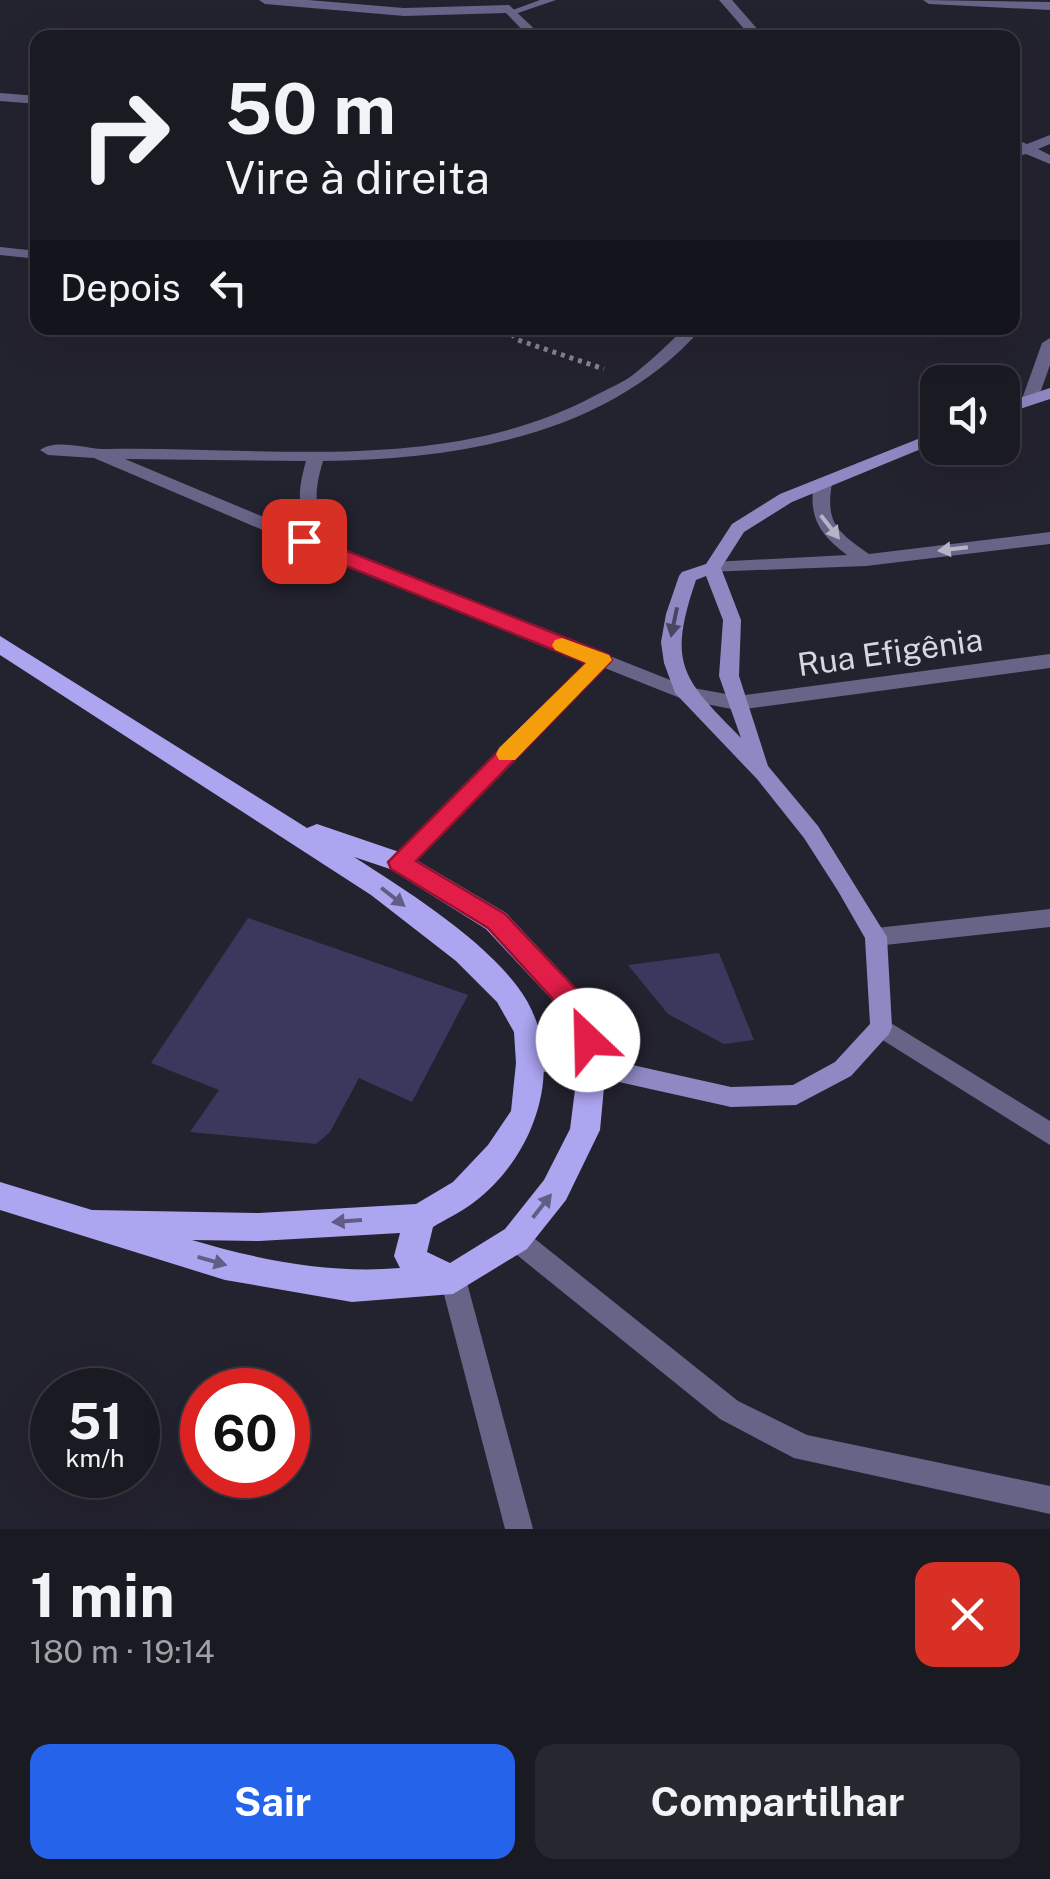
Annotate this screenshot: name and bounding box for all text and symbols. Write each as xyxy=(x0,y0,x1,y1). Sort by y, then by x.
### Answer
text: 50 m xyxy=(225,67,396,150)
icon: right xyxy=(60,70,190,200)
text: Vire à direita xyxy=(225,151,490,204)
icon: left xyxy=(201,260,256,315)
text: Depois xyxy=(60,265,181,310)
map controls xyxy=(920,365,1020,465)
button: sound xyxy=(920,365,1020,465)
pin xyxy=(262,499,347,584)
icon: arrive xyxy=(277,514,332,569)
one-way arrow xyxy=(819,514,840,540)
one-way arrow xyxy=(937,542,969,558)
one-way arrow xyxy=(666,607,682,638)
street label: Rua Efigênia xyxy=(795,621,985,683)
one-way arrow xyxy=(380,886,406,906)
position arrow xyxy=(536,988,640,1092)
one-way arrow xyxy=(531,1193,552,1219)
one-way arrow xyxy=(331,1213,363,1229)
one-way arrow xyxy=(197,1254,228,1270)
speed limit sign: 60 xyxy=(180,1368,310,1498)
text: 51 xyxy=(67,1391,123,1450)
text: km/h xyxy=(66,1443,124,1473)
text: 1 min xyxy=(30,1560,175,1631)
button: close xyxy=(915,1562,1020,1667)
text: 180 m · 19:14 xyxy=(30,1633,215,1670)
button: Sair xyxy=(30,1744,515,1859)
button: Compartilhar xyxy=(535,1744,1020,1859)

